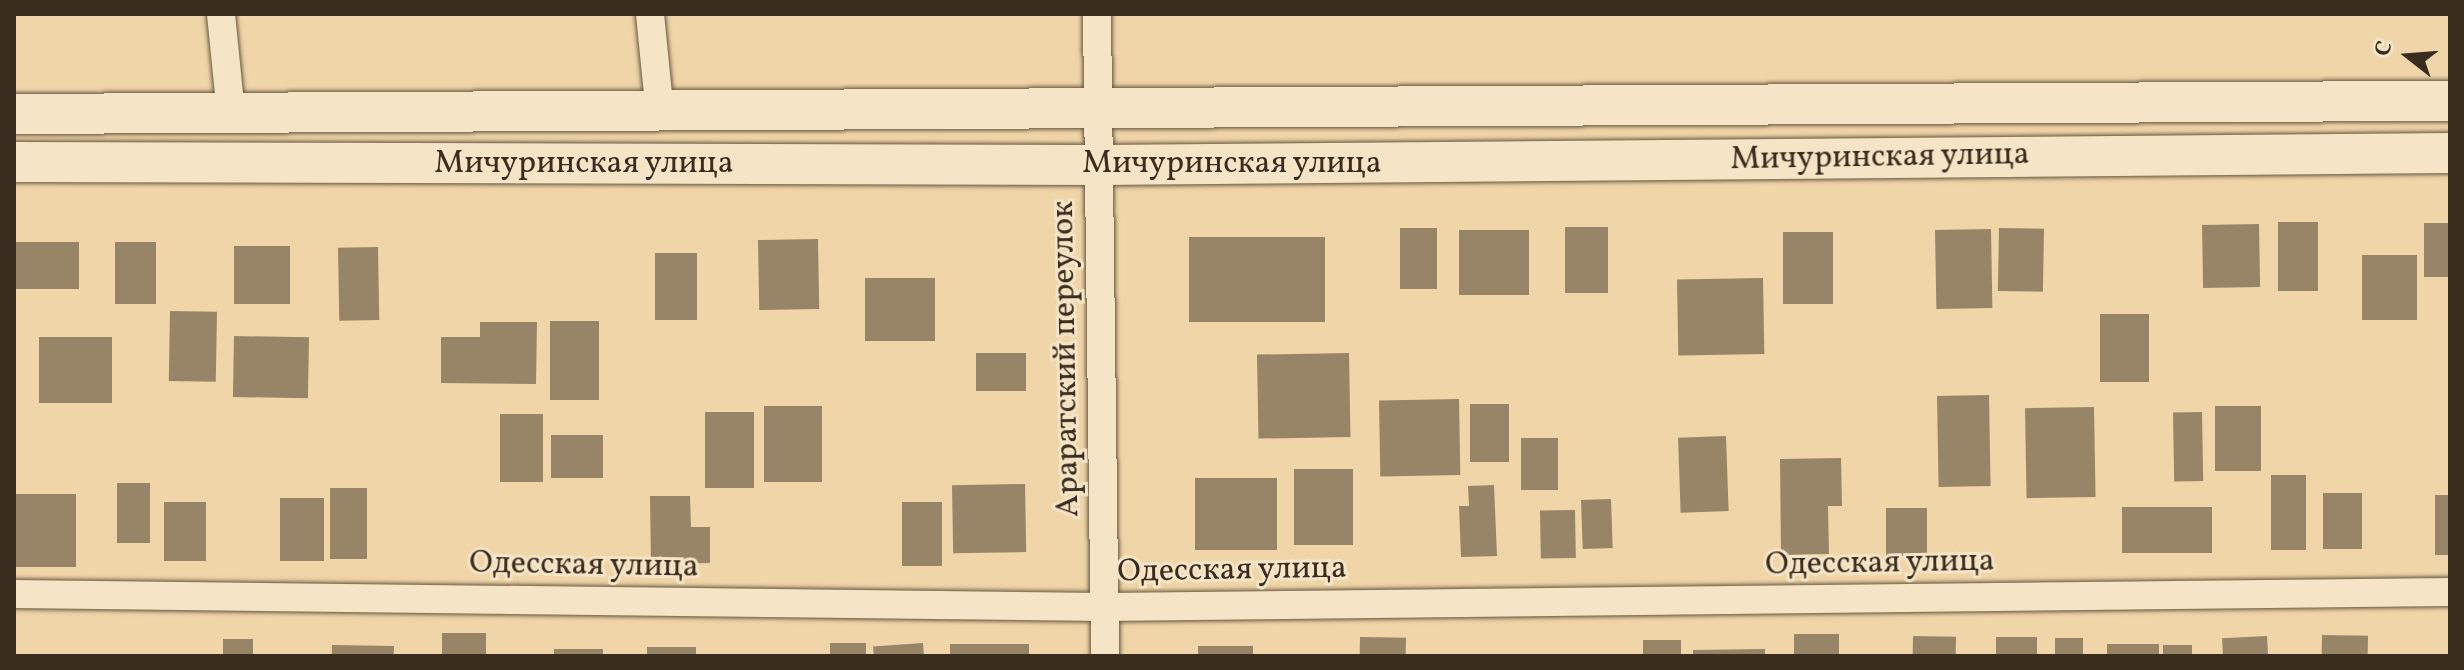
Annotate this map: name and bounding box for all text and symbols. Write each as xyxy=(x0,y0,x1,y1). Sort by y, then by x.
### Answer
north arrow xyxy=(2368,16,2448,96)
text: С xyxy=(2368,38,2401,60)
street label: Мичуринская улица xyxy=(1730,136,2030,180)
street label: Мичуринская улица xyxy=(434,145,734,183)
street label: Мичуринская улица xyxy=(1082,145,1382,183)
street label: Араратский переулок xyxy=(1045,201,1089,517)
street label: Одесская улица xyxy=(1764,543,1996,585)
street label: Одесская улица xyxy=(468,545,700,587)
street label: Одесская улица xyxy=(1116,550,1348,592)

